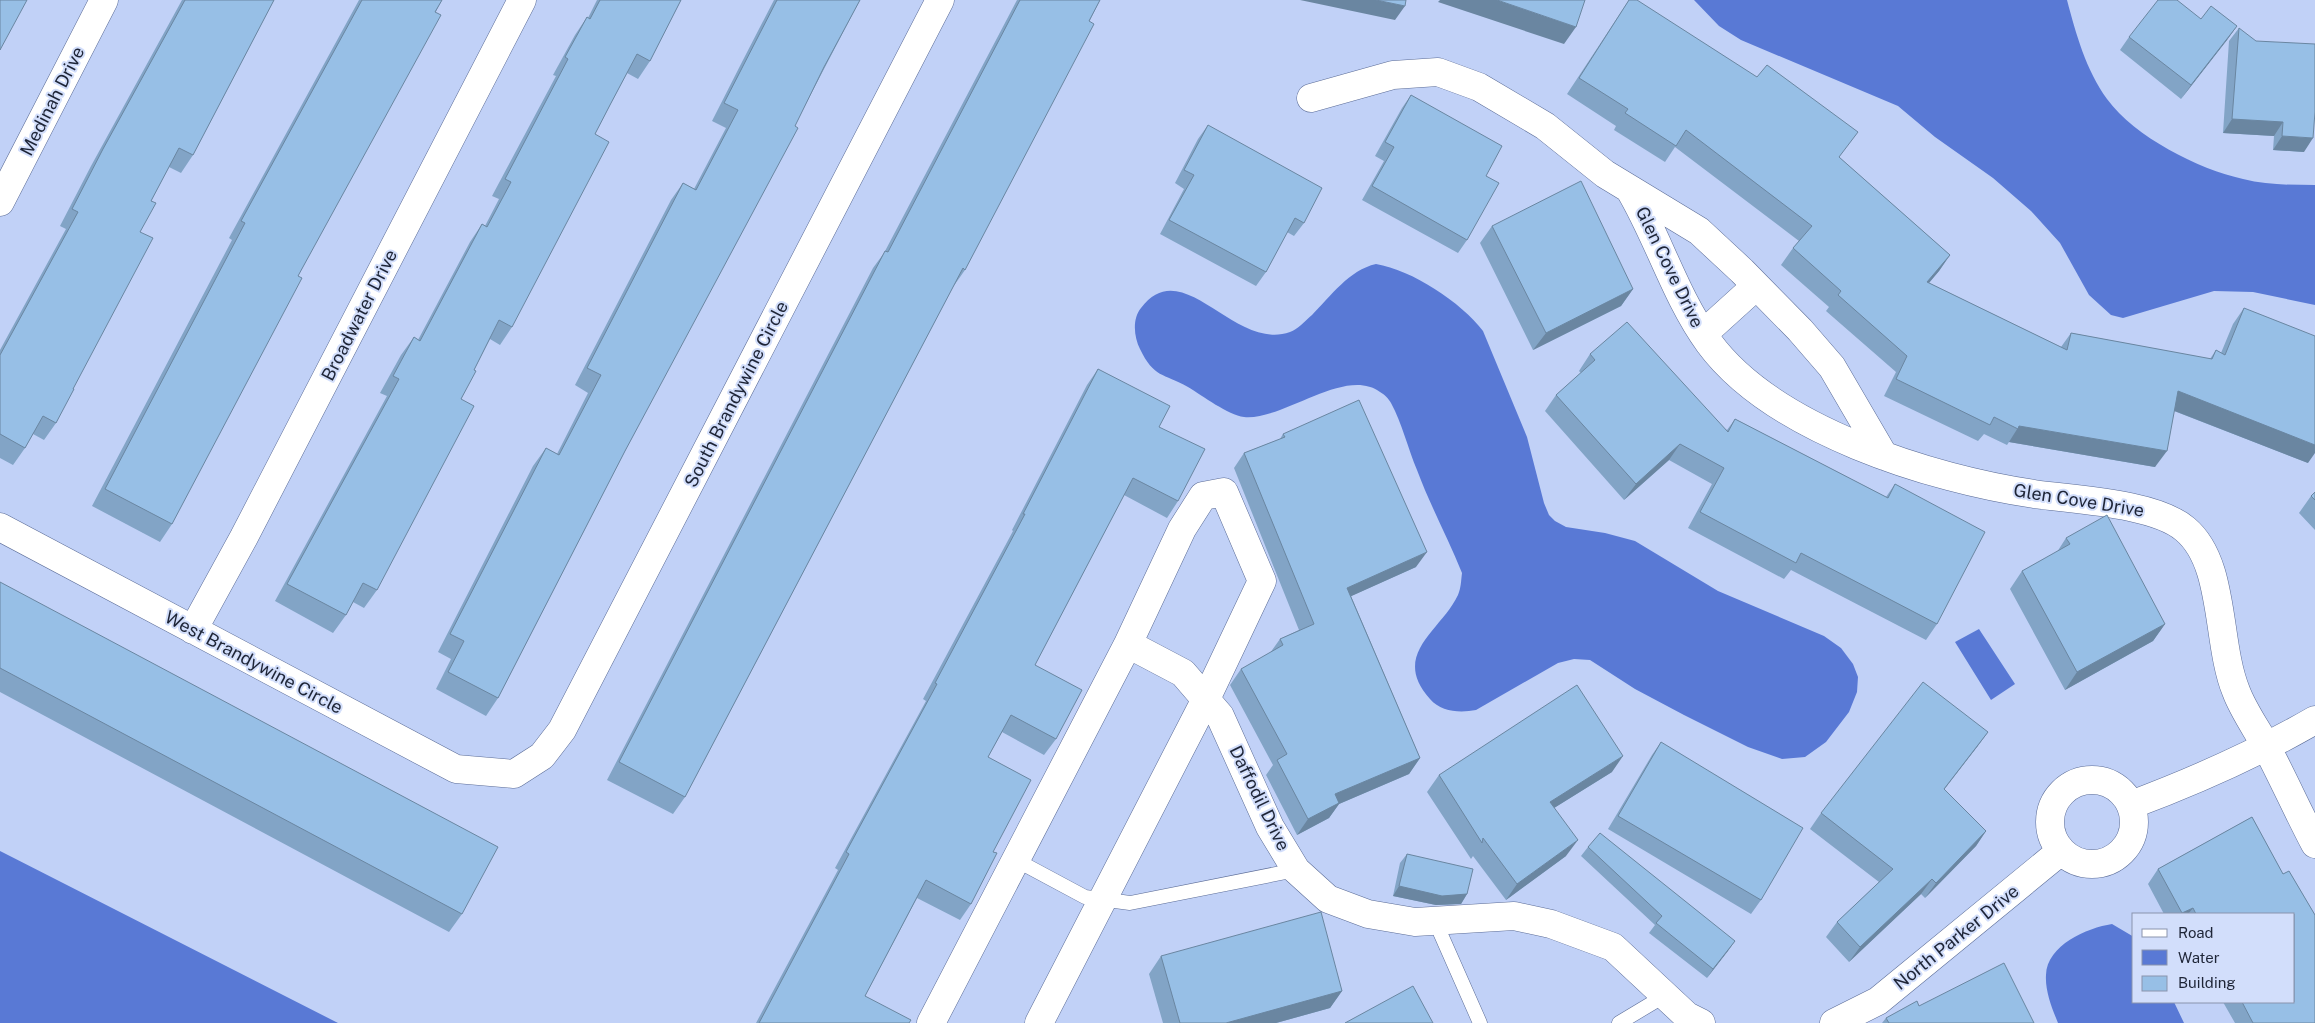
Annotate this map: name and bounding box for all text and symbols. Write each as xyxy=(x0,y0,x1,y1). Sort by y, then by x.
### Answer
street label: Medinah Drive xyxy=(16,43,88,159)
street label: Glen Cove Drive xyxy=(1632,203,1708,331)
street label: Broadwater Drive xyxy=(317,246,401,384)
street label: South Brandywine Circle xyxy=(680,297,792,491)
street label: Glen Cove Drive xyxy=(2012,479,2146,521)
street label: West Brandywine Circle xyxy=(161,606,347,718)
street label: Daffodil Drive xyxy=(1225,742,1295,854)
street label: North Parker Drive xyxy=(1889,880,2023,994)
legend xyxy=(2132,913,2295,1003)
text: Road xyxy=(2178,924,2214,941)
text: Water xyxy=(2178,949,2220,966)
text: Building xyxy=(2178,974,2236,991)

